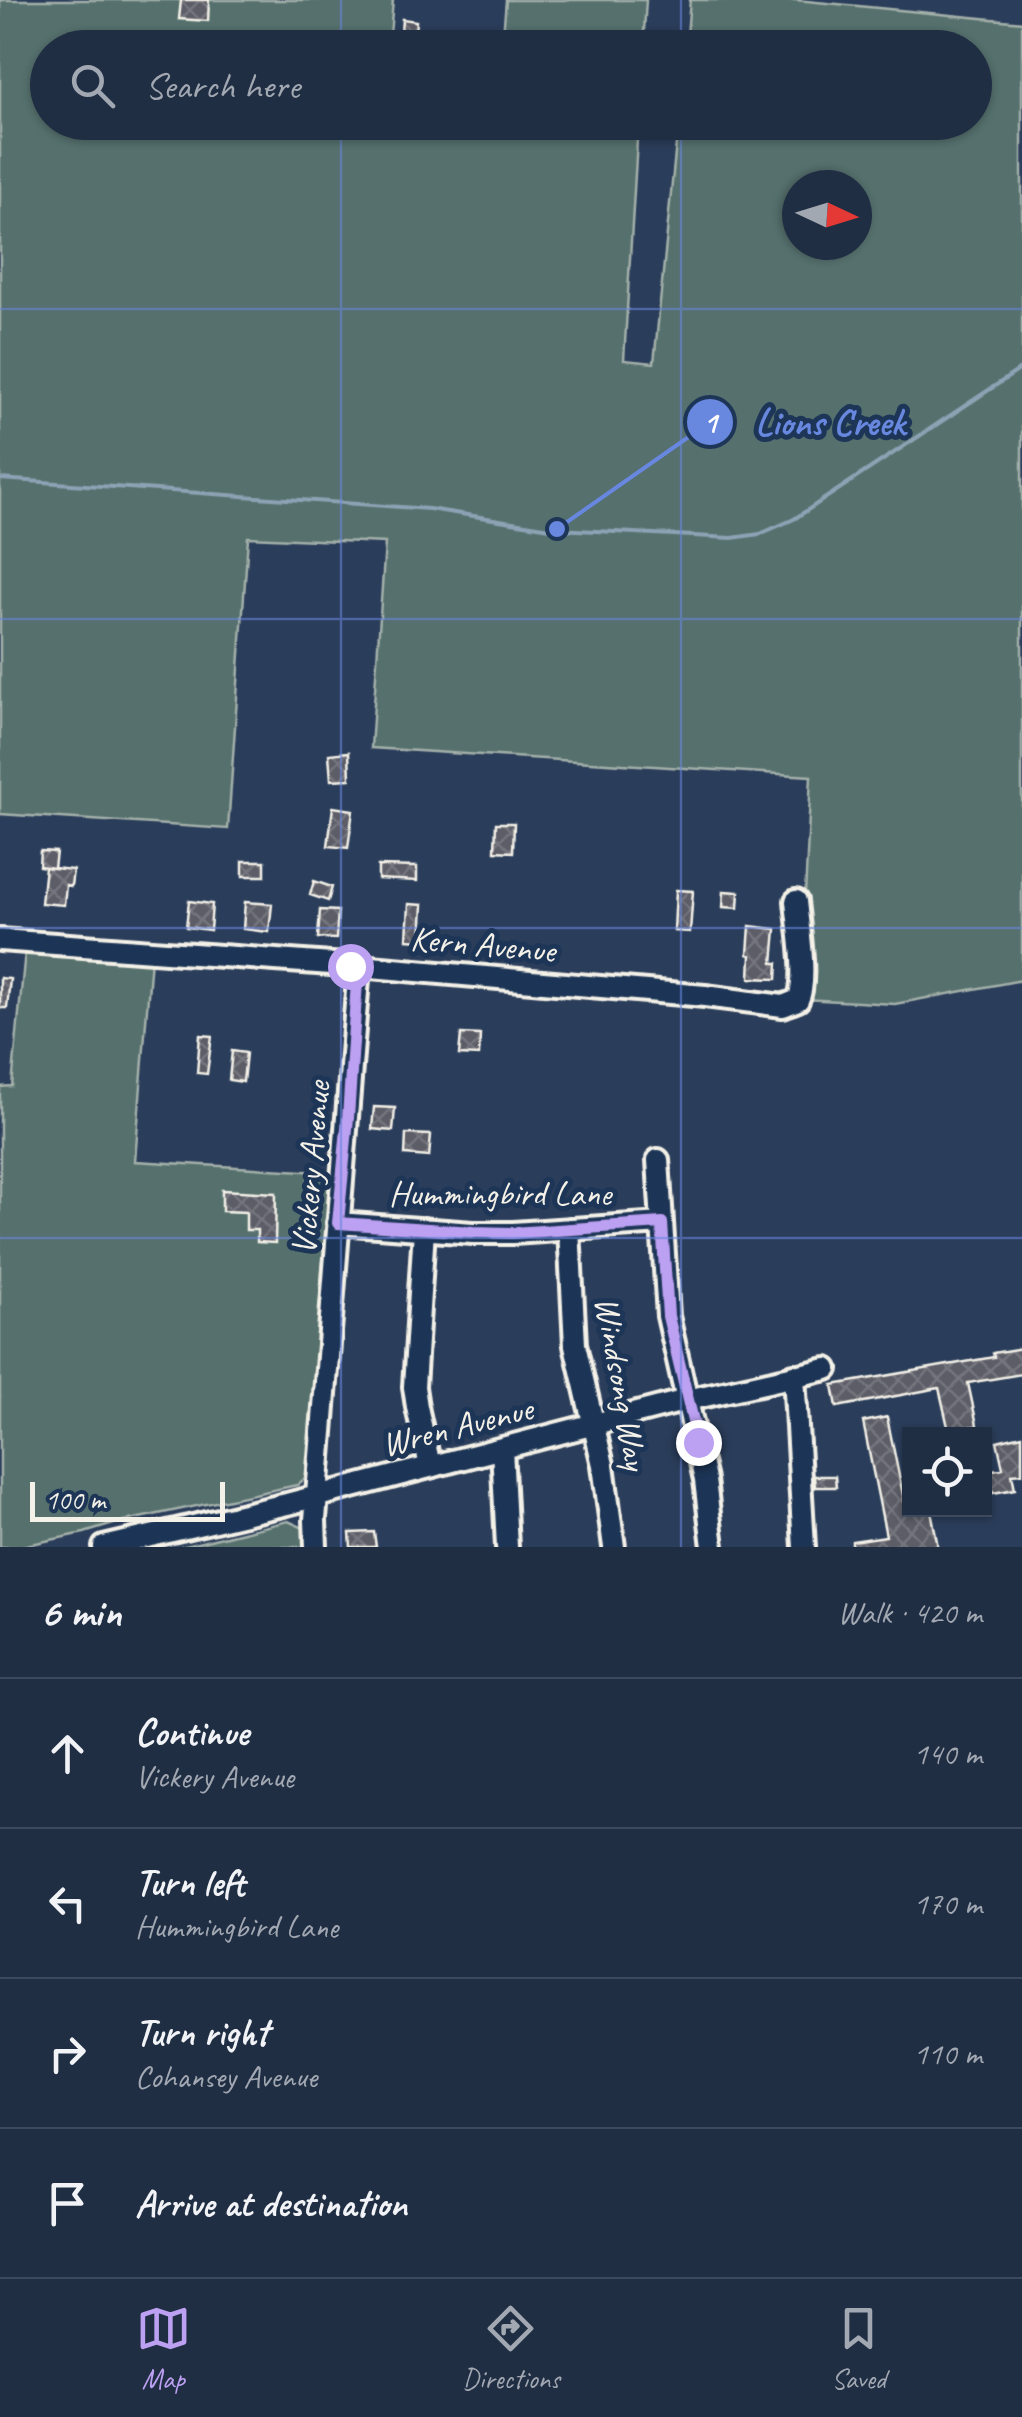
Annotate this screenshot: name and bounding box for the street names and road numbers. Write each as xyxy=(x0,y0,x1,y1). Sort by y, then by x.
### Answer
street label: Kern Avenue xyxy=(409,916,560,973)
street label: Vickery Avenue xyxy=(281,1077,341,1257)
street label: Hummingbird Lane xyxy=(389,1171,614,1216)
street label: Windsong Way xyxy=(584,1293,659,1476)
street label: Wren Avenue xyxy=(377,1385,540,1467)

